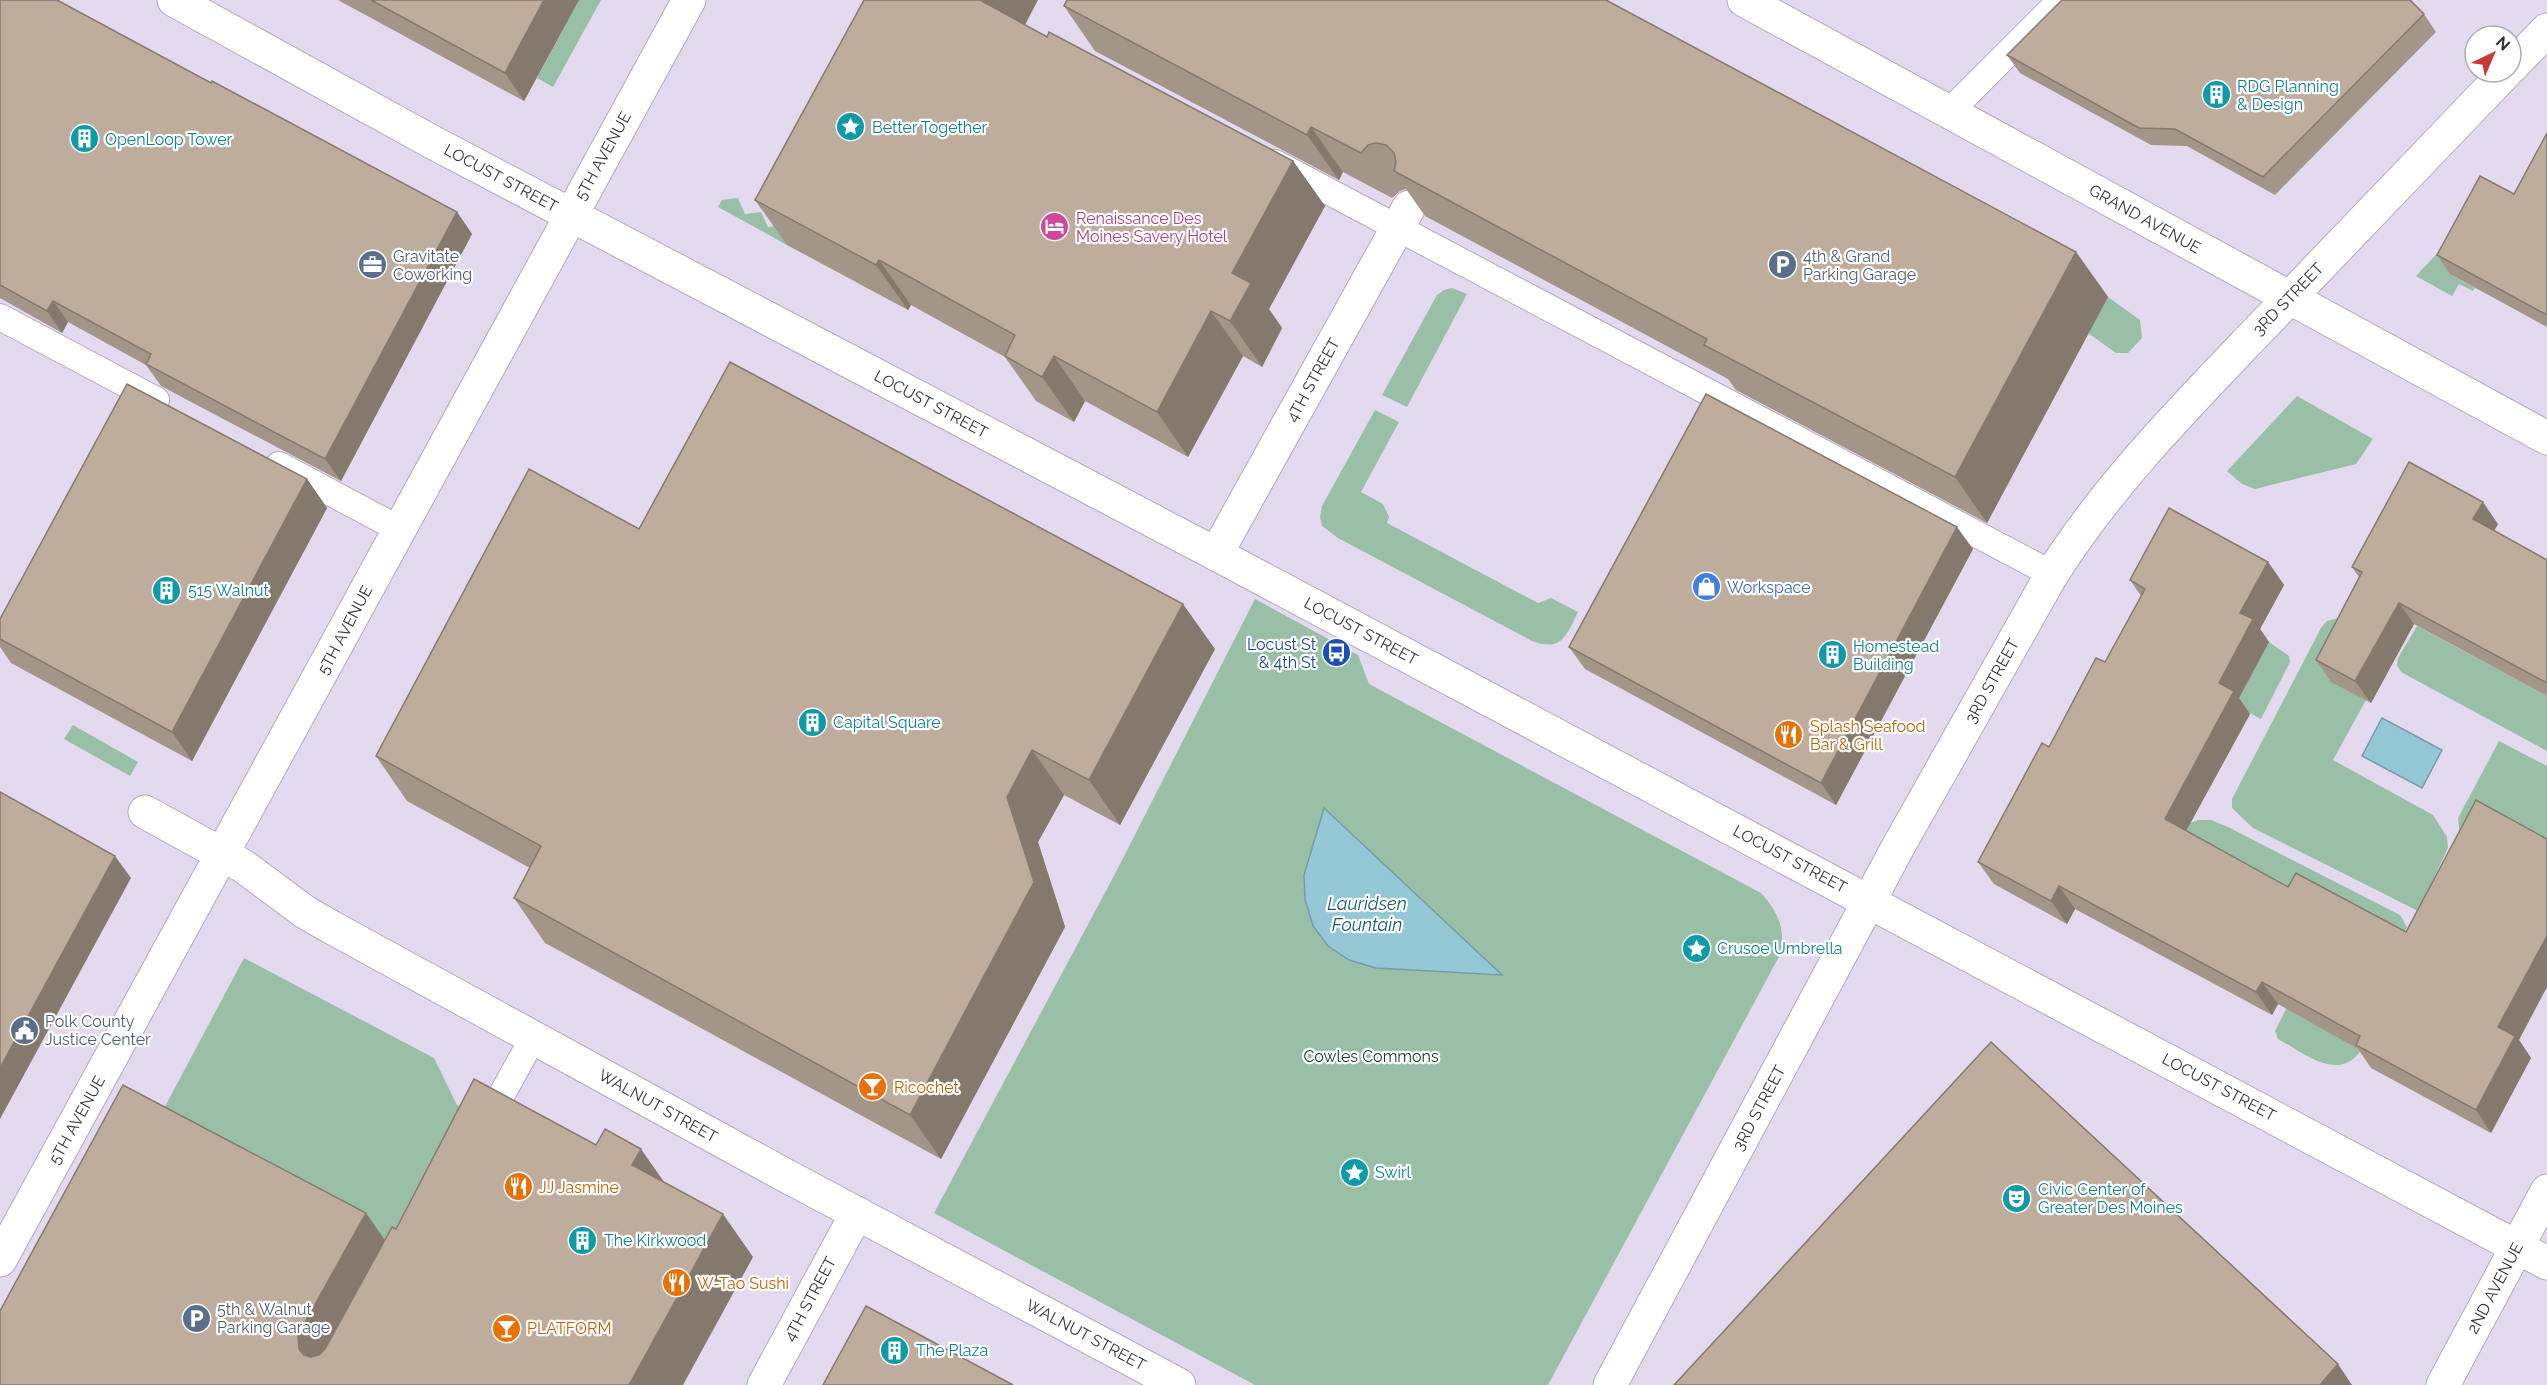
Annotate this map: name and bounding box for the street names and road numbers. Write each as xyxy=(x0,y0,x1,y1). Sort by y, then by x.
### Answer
street label: 5TH AVENUE xyxy=(571,108,635,203)
street label: LOCUST STREET xyxy=(441,140,561,216)
street label: GRAND AVENUE xyxy=(2086,180,2204,258)
street label: 3RD STREET xyxy=(2249,259,2328,339)
street label: 4TH STREET xyxy=(1282,335,1344,425)
street label: LOCUST STREET xyxy=(871,366,991,442)
street label: 5TH AVENUE xyxy=(314,582,377,678)
street label: LOCUST STREET xyxy=(1301,593,1421,669)
street label: 3RD STREET xyxy=(1961,635,2023,727)
street label: LOCUST STREET xyxy=(1730,821,1850,897)
street label: LOCUST STREET xyxy=(2159,1049,2279,1125)
street label: 3RD STREET xyxy=(1729,1062,1789,1154)
street label: WALNUT STREET xyxy=(595,1065,721,1147)
street label: 5TH AVENUE xyxy=(45,1072,109,1167)
street label: 2ND AVENUE xyxy=(2463,1239,2527,1337)
street label: 4TH STREET xyxy=(780,1253,840,1344)
street label: WALNUT STREET xyxy=(1023,1295,1149,1375)

